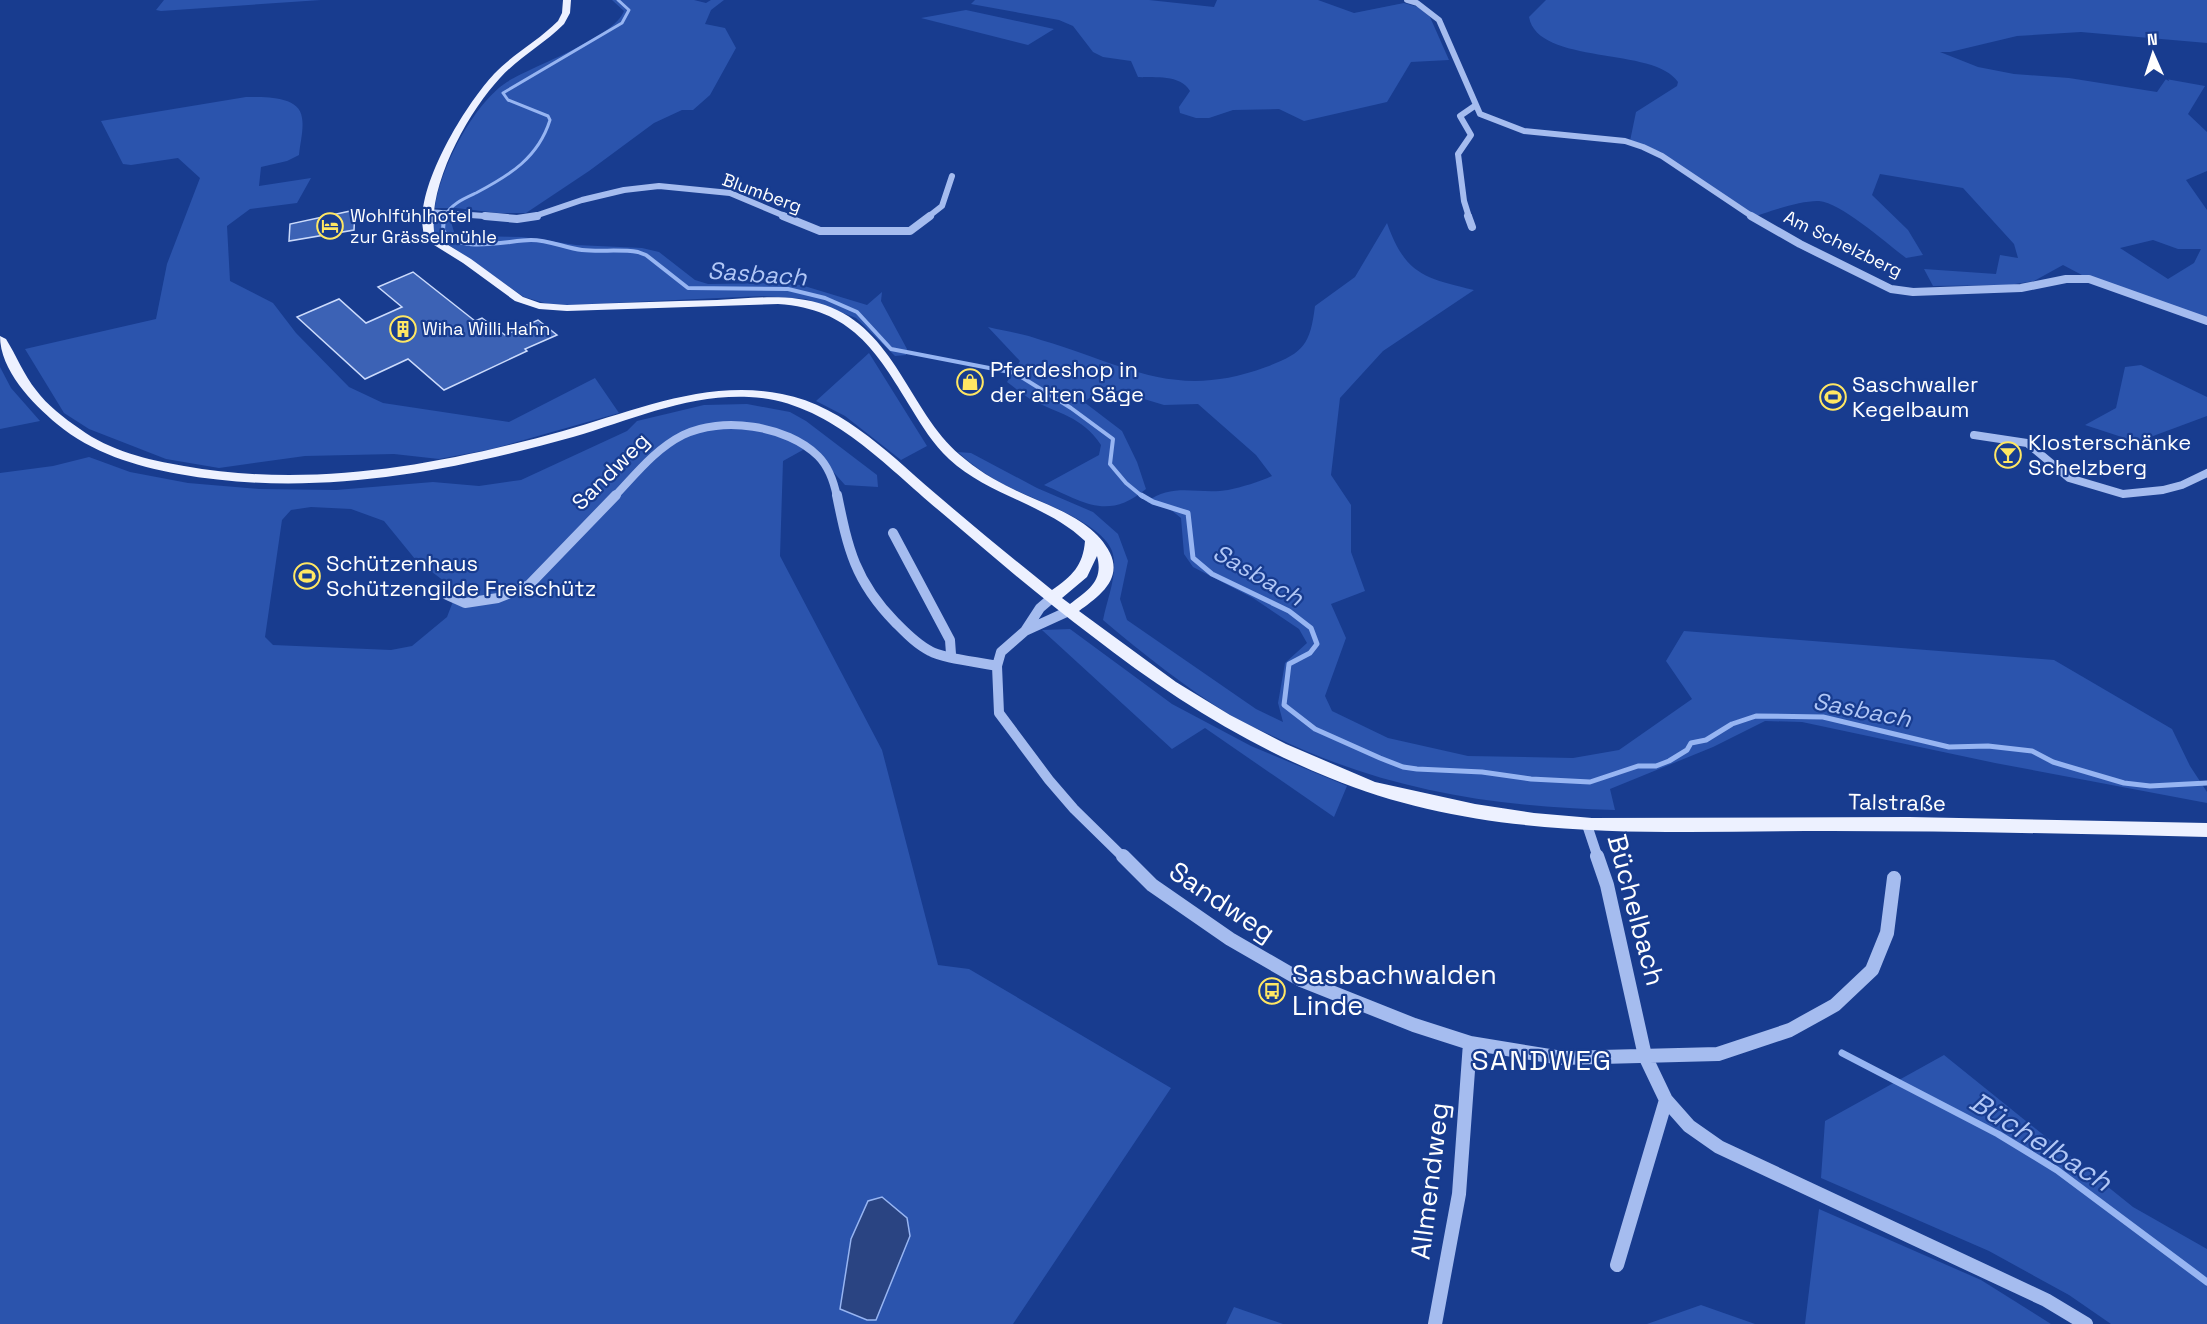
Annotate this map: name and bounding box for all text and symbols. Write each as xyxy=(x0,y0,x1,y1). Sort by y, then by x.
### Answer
north arrow xyxy=(2123,24,2183,84)
text: N xyxy=(2146,29,2158,50)
street label: Blumberg xyxy=(719,168,805,218)
place label: Wohlfühlhotel zur Grässelmühle xyxy=(350,204,497,248)
street label: Am Schelzberg xyxy=(1780,205,1906,282)
hotel icon: Wohlfühlhotel zur Grässelmühle xyxy=(315,211,345,241)
water label: Sasbach xyxy=(707,255,809,293)
building icon: Wiha Willi Hahn xyxy=(388,314,418,344)
place label: Wiha Willi Hahn xyxy=(422,317,550,340)
place label: Pferdeshop in der alten Säge xyxy=(990,355,1144,408)
shop icon: Pferdeshop in der alten Säge xyxy=(955,367,985,397)
place label: Saschwaller Kegelbaum xyxy=(1852,370,1978,423)
sports icon: Saschwaller Kegelbaum xyxy=(1818,382,1848,412)
street label: Sandweg xyxy=(565,426,655,516)
place label: Klosterschänke Schelzberg xyxy=(2028,428,2191,481)
bar icon: Klosterschänke Schelzberg xyxy=(1993,440,2023,470)
water label: Sasbach xyxy=(1208,536,1310,613)
place label: Schützenhaus Schützengilde Freischütz xyxy=(326,549,596,602)
sports icon: Schützenhaus Schützengilde Freischütz xyxy=(292,561,322,591)
water label: Sasbach xyxy=(1811,685,1915,734)
street label: Talstraße xyxy=(1848,787,1946,817)
street label: Büchelbach xyxy=(1600,831,1673,989)
street label: Sandweg xyxy=(1162,853,1282,950)
place label: Sasbachwalden Linde xyxy=(1292,957,1497,1023)
bus stop icon: Sasbachwalden Linde xyxy=(1257,976,1287,1006)
district label: SANDWEG xyxy=(1472,1042,1612,1078)
water label: Büchelbach xyxy=(1963,1083,2119,1199)
street label: Allmendweg xyxy=(1403,1100,1457,1262)

